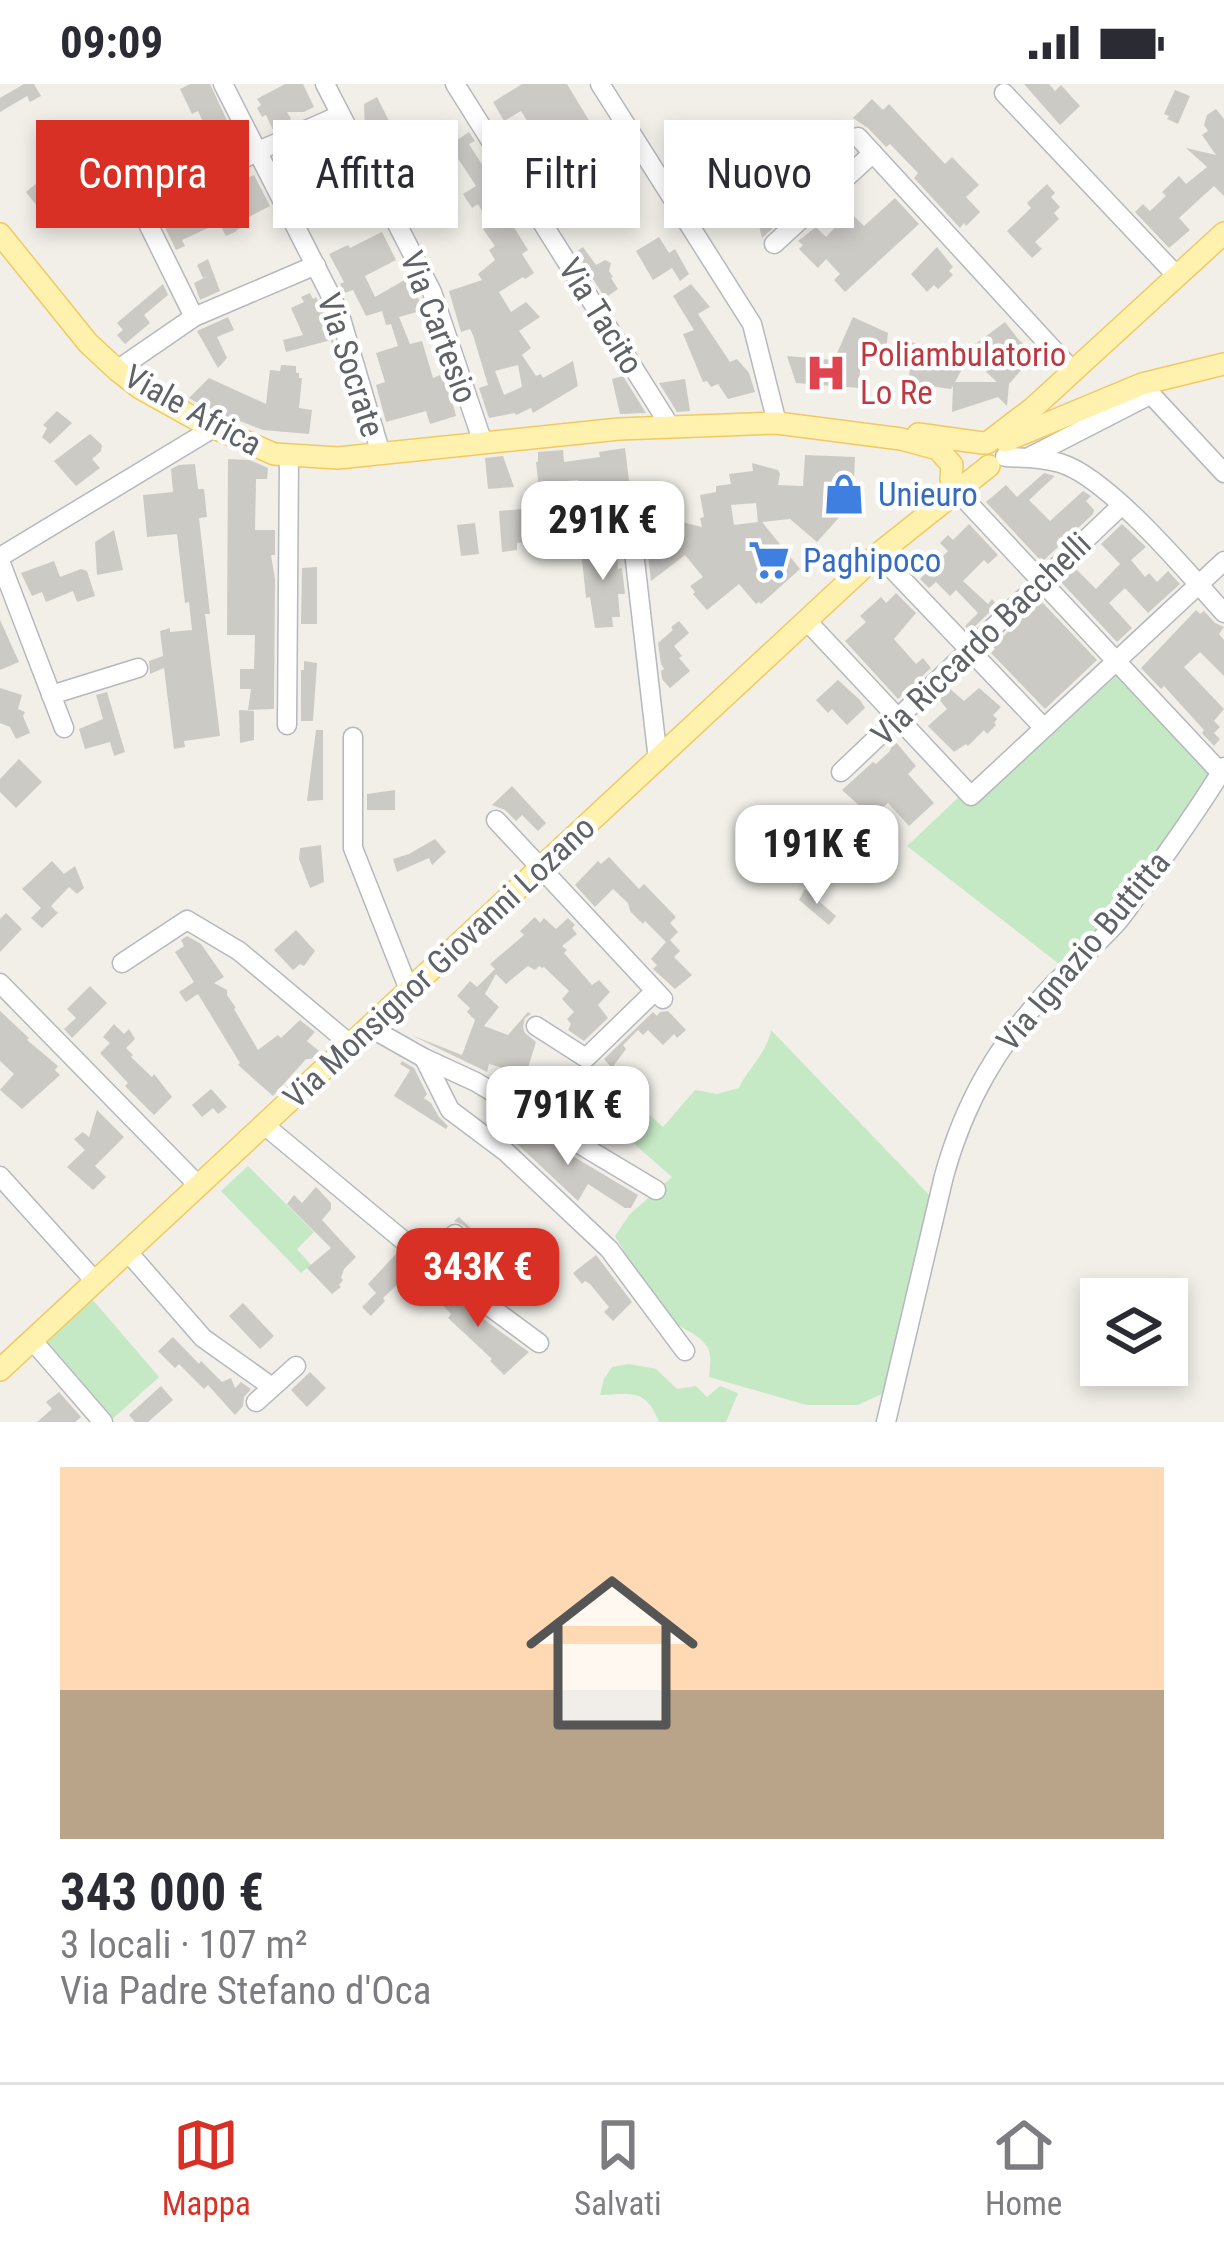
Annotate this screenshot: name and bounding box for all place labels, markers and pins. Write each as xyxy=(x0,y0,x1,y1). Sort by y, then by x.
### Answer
place label: Poliambulatorio Lo Re xyxy=(860,335,1066,412)
hospital icon: Poliambulatorio Lo Re xyxy=(803,350,849,396)
shop icon: Unieuro xyxy=(821,471,867,517)
place label: Unieuro xyxy=(878,475,978,514)
pin: 291K € xyxy=(505,481,701,583)
supermarket icon: Paghipoco xyxy=(746,537,792,583)
place label: Paghipoco xyxy=(803,541,941,580)
pin: 191K € xyxy=(719,805,915,907)
pin: 791K € xyxy=(470,1066,666,1168)
pin: 343K € xyxy=(380,1228,576,1330)

